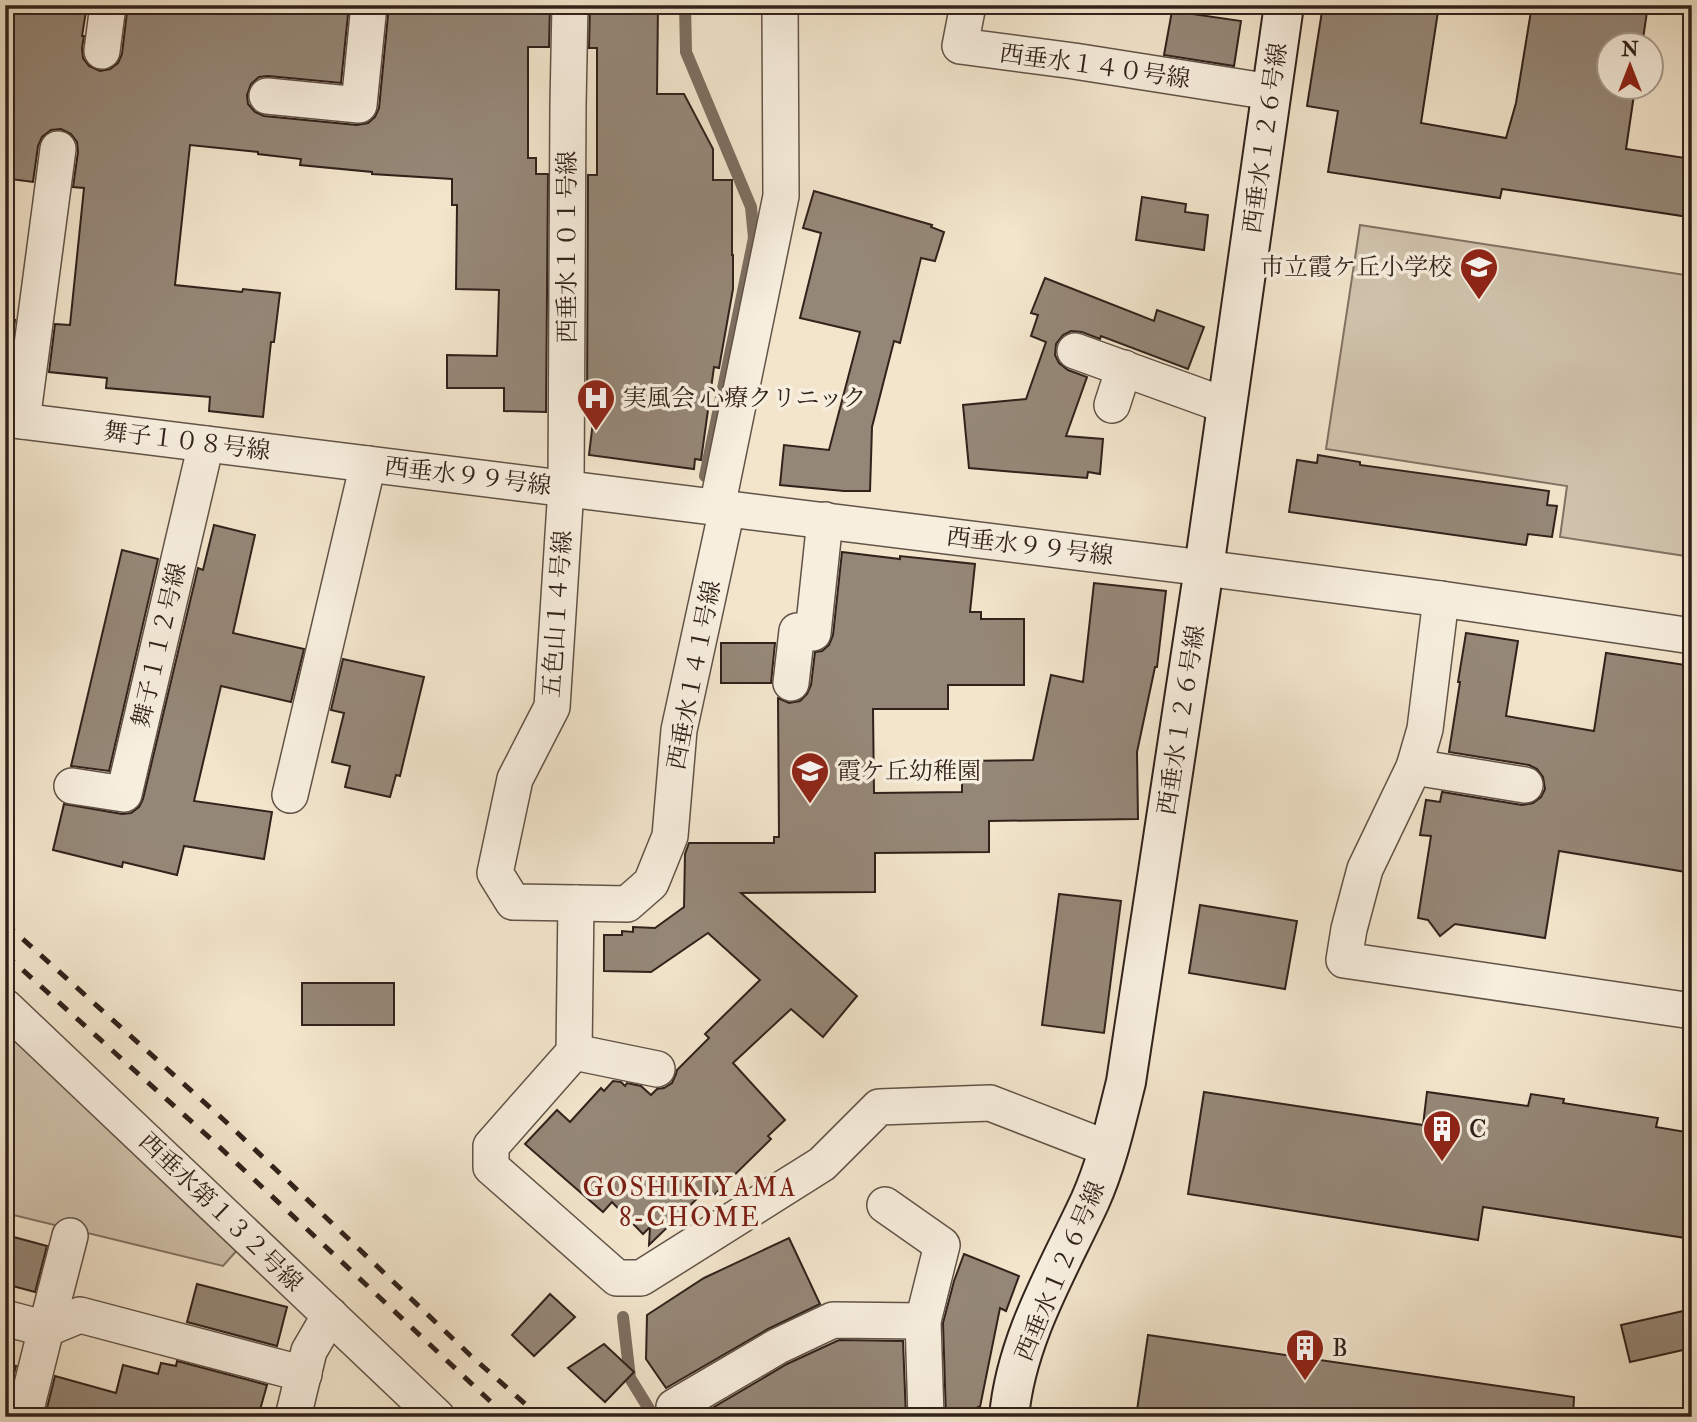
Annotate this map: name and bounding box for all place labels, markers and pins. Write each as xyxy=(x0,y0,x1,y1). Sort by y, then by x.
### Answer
school or university icon: 市立霞ケ丘小学校 xyxy=(1458,246,1500,301)
place label: 市立霞ケ丘小学校 xyxy=(1260,252,1452,283)
hospital icon: 実風会 心療クリニック xyxy=(575,377,617,432)
place label: 実風会 心療クリニック xyxy=(623,383,867,414)
school or university icon: 霞ケ丘幼稚園 xyxy=(789,750,831,805)
place label: 霞ケ丘幼稚園 xyxy=(837,756,981,787)
building icon: C xyxy=(1421,1108,1463,1163)
place label: C xyxy=(1469,1114,1487,1145)
building icon: B xyxy=(1284,1327,1326,1382)
place label: B xyxy=(1332,1333,1348,1364)

